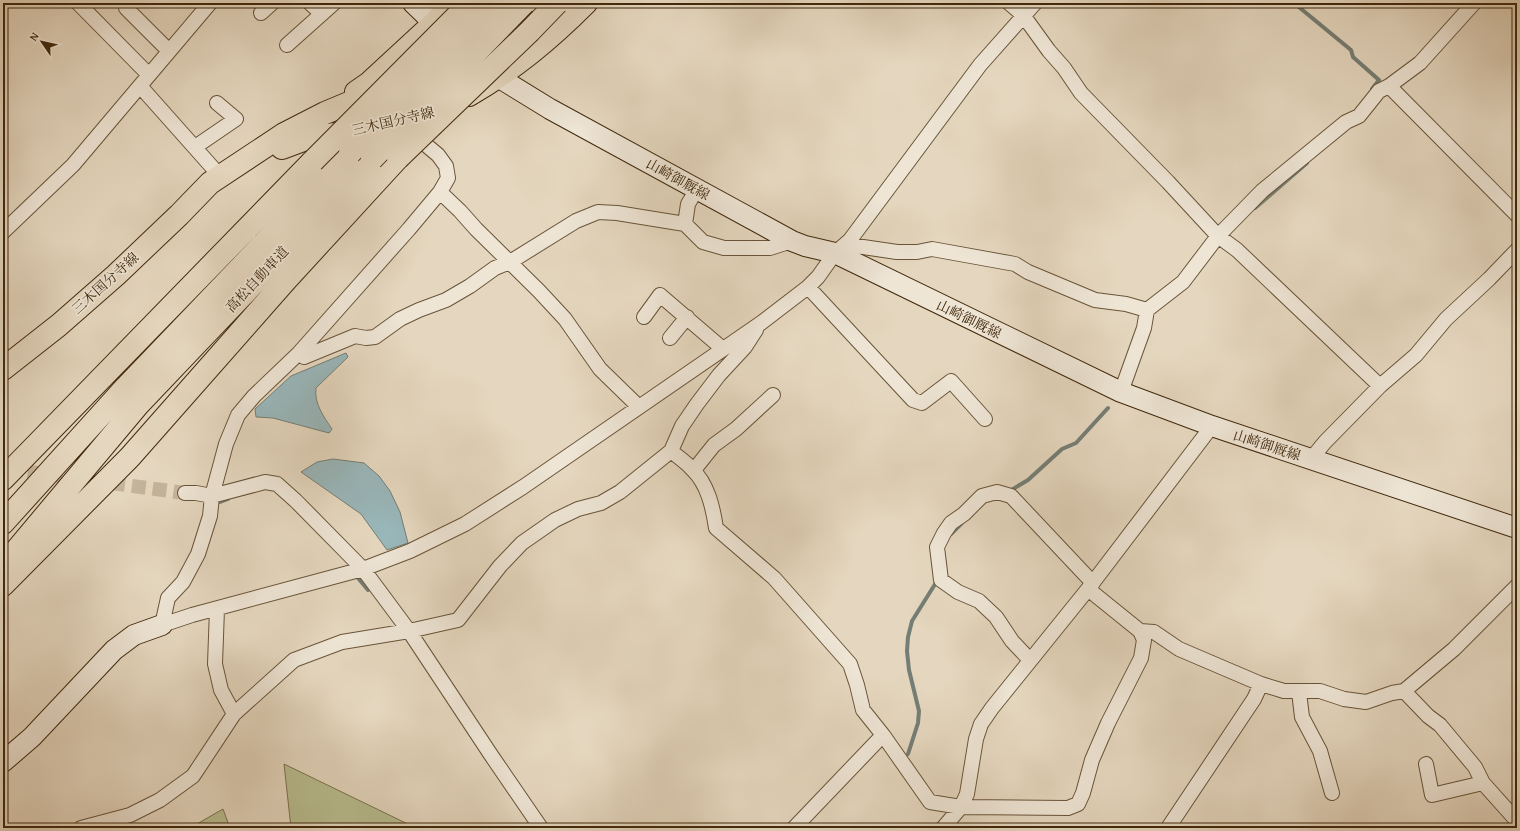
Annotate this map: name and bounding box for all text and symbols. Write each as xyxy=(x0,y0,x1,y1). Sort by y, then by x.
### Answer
north arrow xyxy=(22,22,62,62)
text: N xyxy=(25,28,43,44)
street label: 三木国分寺線 xyxy=(350,102,436,140)
street label: 山崎御厩線 xyxy=(643,153,713,205)
street label: 高松自動車道 xyxy=(221,241,293,317)
street label: 三木国分寺線 xyxy=(67,247,143,319)
street label: 山崎御厩線 xyxy=(933,295,1005,343)
street label: 山崎御厩線 xyxy=(1231,425,1303,465)

